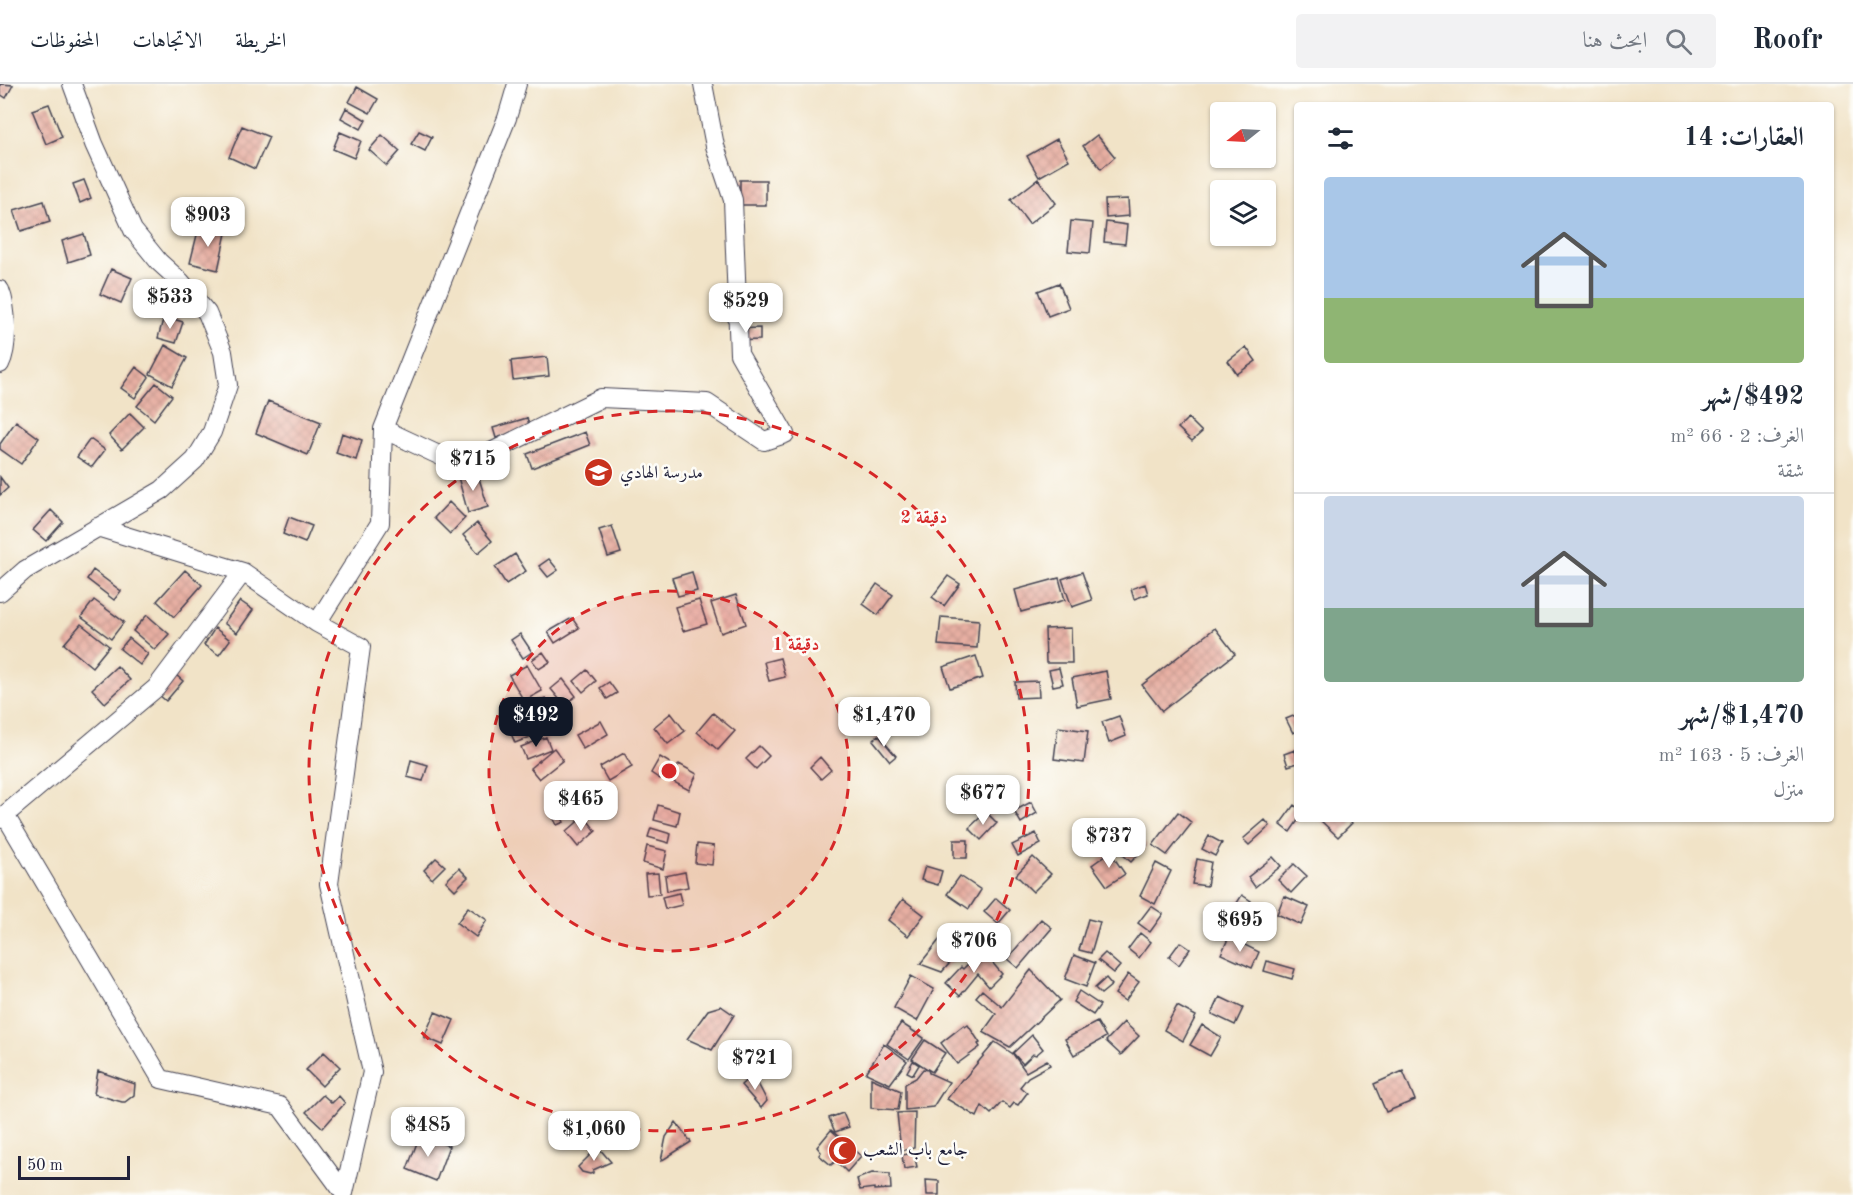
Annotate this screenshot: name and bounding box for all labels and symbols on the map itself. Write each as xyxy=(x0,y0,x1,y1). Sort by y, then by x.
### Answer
north arrow xyxy=(1210,102,1276,168)
pin: $903 xyxy=(172,197,244,248)
pin: $533 xyxy=(134,279,206,330)
pin: $529 xyxy=(710,283,782,334)
pin: $715 xyxy=(437,441,509,492)
school or university icon: مدرسة الهادي xyxy=(583,457,615,489)
place label: مدرسة الهادي xyxy=(620,464,703,487)
text: 2 دقيقة xyxy=(901,509,947,527)
text: 1 دقيقة xyxy=(773,636,819,654)
pin: $492 xyxy=(500,697,572,748)
pin: $1,470 xyxy=(835,697,933,748)
centre of rings xyxy=(659,761,679,781)
pin: $677 xyxy=(947,775,1019,826)
pin: $465 xyxy=(545,781,617,832)
pin: $737 xyxy=(1073,818,1145,869)
pin: $695 xyxy=(1204,902,1276,953)
pin: $706 xyxy=(938,923,1010,974)
pin: $721 xyxy=(719,1040,791,1091)
pin: $485 xyxy=(392,1107,464,1158)
pin: $1,060 xyxy=(545,1111,643,1162)
mosque icon: جامع باب الشعب xyxy=(826,1134,858,1166)
place label: جامع باب الشعب xyxy=(863,1141,968,1165)
scale bar xyxy=(18,1153,130,1180)

